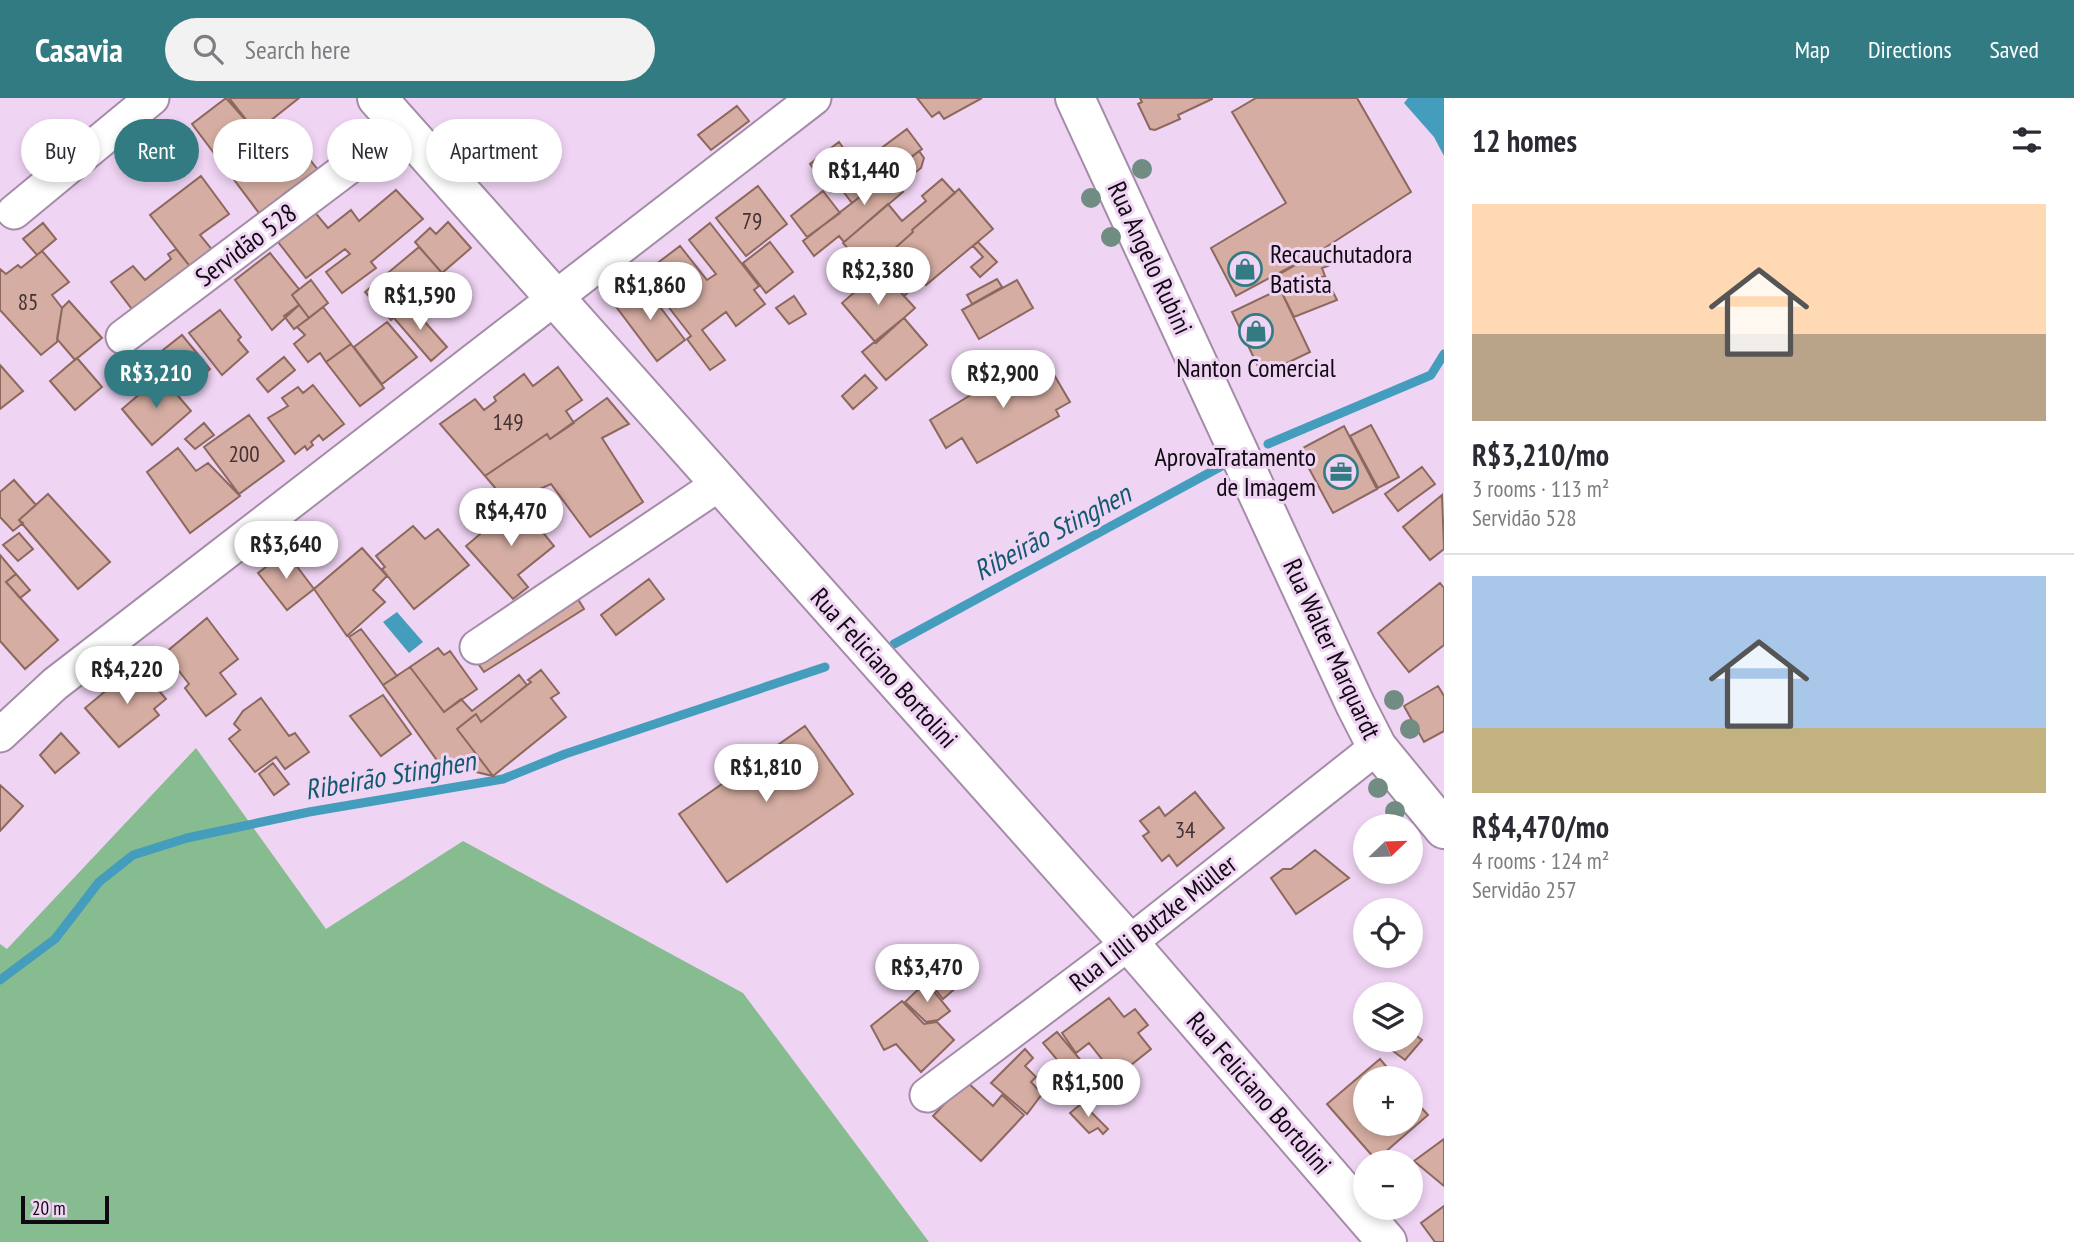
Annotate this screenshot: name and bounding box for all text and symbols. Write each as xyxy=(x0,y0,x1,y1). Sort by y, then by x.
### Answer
search box xyxy=(165,18,655,81)
text: Casavia xyxy=(35,28,123,71)
icon: search xyxy=(189,30,227,68)
text: Search here xyxy=(245,33,351,66)
text: Map xyxy=(1795,34,1830,65)
text: Directions xyxy=(1868,34,1952,65)
text: Saved xyxy=(1990,34,2039,65)
chip: Buy xyxy=(21,119,100,182)
chip: Rent xyxy=(114,119,199,182)
chip: Filters xyxy=(213,119,313,182)
chip: New xyxy=(327,119,412,182)
chip: Apartment xyxy=(426,119,562,182)
text: 12 homes xyxy=(1472,121,1577,160)
icon: filters xyxy=(2008,121,2046,159)
pin: R$1,440 xyxy=(799,148,929,207)
text: R$1,440 xyxy=(828,155,900,184)
street label: Rua Angelo Rubini xyxy=(1101,176,1200,340)
street label: Servidão 528 xyxy=(189,196,303,293)
house number: 79 xyxy=(742,206,762,235)
place label: Recauchutadora Batista xyxy=(1270,237,1412,300)
pin: R$2,380 xyxy=(813,248,943,307)
icon: home xyxy=(1696,249,1822,375)
shop icon: Recauchutadora Batista xyxy=(1226,250,1264,288)
text: R$2,380 xyxy=(842,255,914,284)
pin: R$1,860 xyxy=(585,262,715,322)
text: R$1,860 xyxy=(614,270,686,299)
pin: R$1,590 xyxy=(355,272,485,332)
text: R$1,590 xyxy=(384,280,456,309)
house number: 85 xyxy=(18,287,38,316)
shop icon: Nanton Comercial xyxy=(1237,312,1275,350)
pin: R$3,210 xyxy=(91,350,221,410)
pin: R$2,900 xyxy=(938,350,1068,410)
place label: Nanton Comercial xyxy=(1176,351,1336,384)
text: R$3,210 xyxy=(120,358,192,387)
text: R$2,900 xyxy=(967,358,1039,387)
house number: 149 xyxy=(492,407,524,436)
text: R$3,210/mo xyxy=(1472,435,1609,474)
house number: 200 xyxy=(228,439,260,468)
place label: AprovaTratamento de Imagem xyxy=(1155,440,1316,503)
office icon: AprovaTratamento de Imagem xyxy=(1322,453,1360,491)
water label: Ribeirão Stinghen xyxy=(967,474,1138,588)
text: 3 rooms · 113 m² xyxy=(1472,474,1609,503)
pin: R$4,470 xyxy=(446,489,576,548)
text: R$4,470 xyxy=(475,496,547,525)
text: Servidão 528 xyxy=(1472,503,1577,532)
pin: R$3,640 xyxy=(221,522,351,581)
text: R$3,640 xyxy=(250,529,322,558)
street label: Rua Walter Marquardt xyxy=(1276,553,1389,744)
street label: Rua Feliciano Bortolini xyxy=(804,581,965,755)
icon: home xyxy=(1696,621,1822,747)
pin: R$4,220 xyxy=(62,646,192,706)
text: R$4,220 xyxy=(91,654,163,683)
water label: Ribeirão Stinghen xyxy=(302,741,480,808)
pin: R$1,810 xyxy=(701,744,831,804)
text: R$1,810 xyxy=(730,752,802,781)
text: R$4,470/mo xyxy=(1472,807,1609,846)
north arrow xyxy=(1353,814,1423,884)
map controls xyxy=(1353,814,1423,1220)
house number: 34 xyxy=(1175,815,1195,844)
text: 4 rooms · 124 m² xyxy=(1472,846,1609,875)
street label: Rua Lilli Butzke Müller xyxy=(1062,847,1243,998)
text: Servidão 257 xyxy=(1472,875,1577,904)
button: locate xyxy=(1353,898,1423,968)
pin: R$3,470 xyxy=(862,944,992,1004)
text: R$3,470 xyxy=(891,952,963,981)
button: layers xyxy=(1353,982,1423,1052)
street label: Rua Feliciano Bortolini xyxy=(1180,1005,1339,1181)
pin: R$1,500 xyxy=(1023,1060,1153,1119)
button: + xyxy=(1353,1066,1423,1136)
text: R$1,500 xyxy=(1052,1067,1124,1096)
button: − xyxy=(1353,1150,1423,1220)
scale bar xyxy=(21,1193,108,1225)
text: 20 m xyxy=(32,1196,66,1220)

